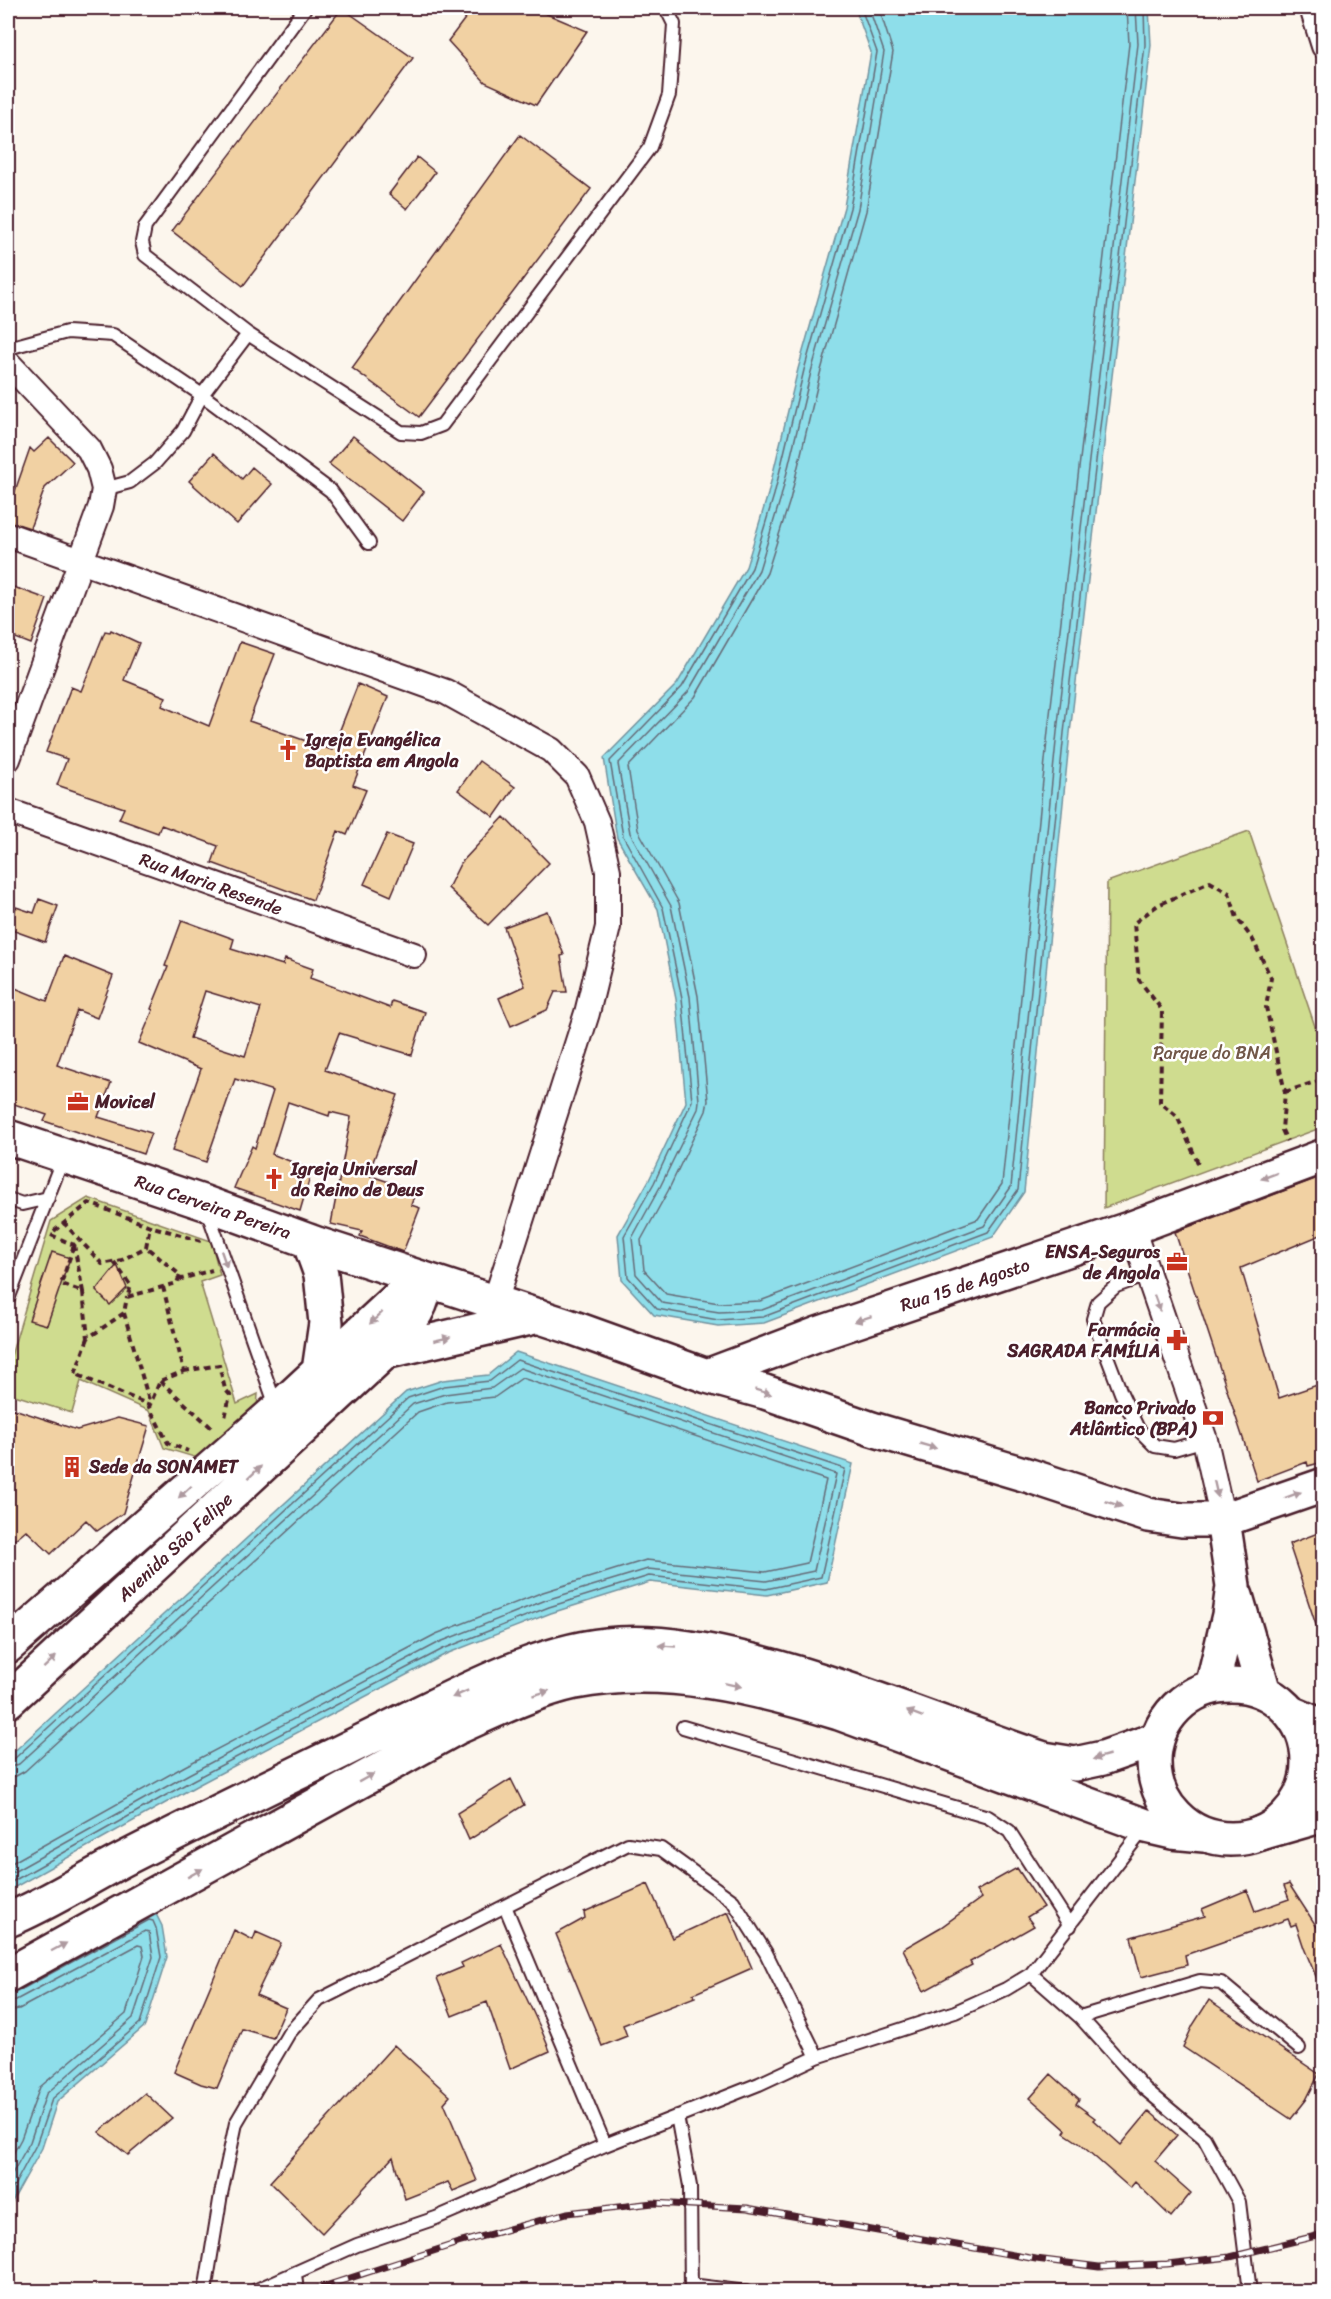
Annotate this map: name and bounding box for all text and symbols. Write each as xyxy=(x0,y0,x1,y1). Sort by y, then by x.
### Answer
place label: Igreja Evangélica Baptista em Angola xyxy=(304,724,459,777)
church icon: Igreja Evangélica Baptista em Angola xyxy=(276,738,300,762)
street label: Rua Maria Resende xyxy=(135,843,287,925)
park label: Parque do BNA xyxy=(1153,1037,1271,1069)
place label: Movicel xyxy=(94,1086,156,1118)
office icon: Movicel xyxy=(66,1090,90,1114)
place label: Igreja Universal do Reino de Deus xyxy=(290,1153,424,1206)
street label: Rua Cerveira Pereira xyxy=(131,1165,295,1249)
church icon: Igreja Universal do Reino de Deus xyxy=(262,1167,286,1191)
one-way arrow xyxy=(1260,1172,1278,1182)
place label: ENSA-Seguros de Angola xyxy=(1045,1236,1161,1289)
street label: Rua 15 de Agosto xyxy=(896,1249,1034,1321)
one-way arrow xyxy=(220,1250,230,1268)
office icon: ENSA-Seguros de Angola xyxy=(1165,1250,1189,1274)
one-way arrow xyxy=(1152,1294,1162,1312)
one-way arrow xyxy=(369,1310,383,1324)
place label: Farmácia SAGRADA FAMÍLIA xyxy=(1006,1314,1161,1367)
one-way arrow xyxy=(854,1315,872,1324)
pharmacy icon: Farmácia SAGRADA FAMÍLIA xyxy=(1165,1328,1189,1352)
one-way arrow xyxy=(432,1334,451,1344)
one-way arrow xyxy=(754,1388,772,1397)
place label: Banco Privado Atlântico (BPA) xyxy=(1069,1392,1198,1445)
bank icon: Banco Privado Atlântico (BPA) xyxy=(1201,1406,1225,1430)
one-way arrow xyxy=(919,1442,937,1451)
place label: Sede da SONAMET xyxy=(88,1451,240,1483)
building icon: Sede da SONAMET xyxy=(60,1455,84,1479)
one-way arrow xyxy=(248,1465,263,1479)
one-way arrow xyxy=(1212,1479,1222,1498)
street label: Avenida São Felipe xyxy=(109,1484,241,1610)
one-way arrow xyxy=(178,1485,193,1499)
one-way arrow xyxy=(1284,1490,1302,1500)
one-way arrow xyxy=(1105,1500,1123,1510)
one-way arrow xyxy=(658,1641,677,1651)
one-way arrow xyxy=(43,1655,58,1669)
one-way arrow xyxy=(724,1681,742,1691)
one-way arrow xyxy=(532,1688,550,1697)
one-way arrow xyxy=(451,1690,469,1700)
one-way arrow xyxy=(906,1708,924,1718)
one-way arrow xyxy=(1092,1753,1110,1762)
one-way arrow xyxy=(357,1773,374,1783)
one-way arrow xyxy=(187,1868,204,1878)
one-way arrow xyxy=(51,1942,68,1952)

